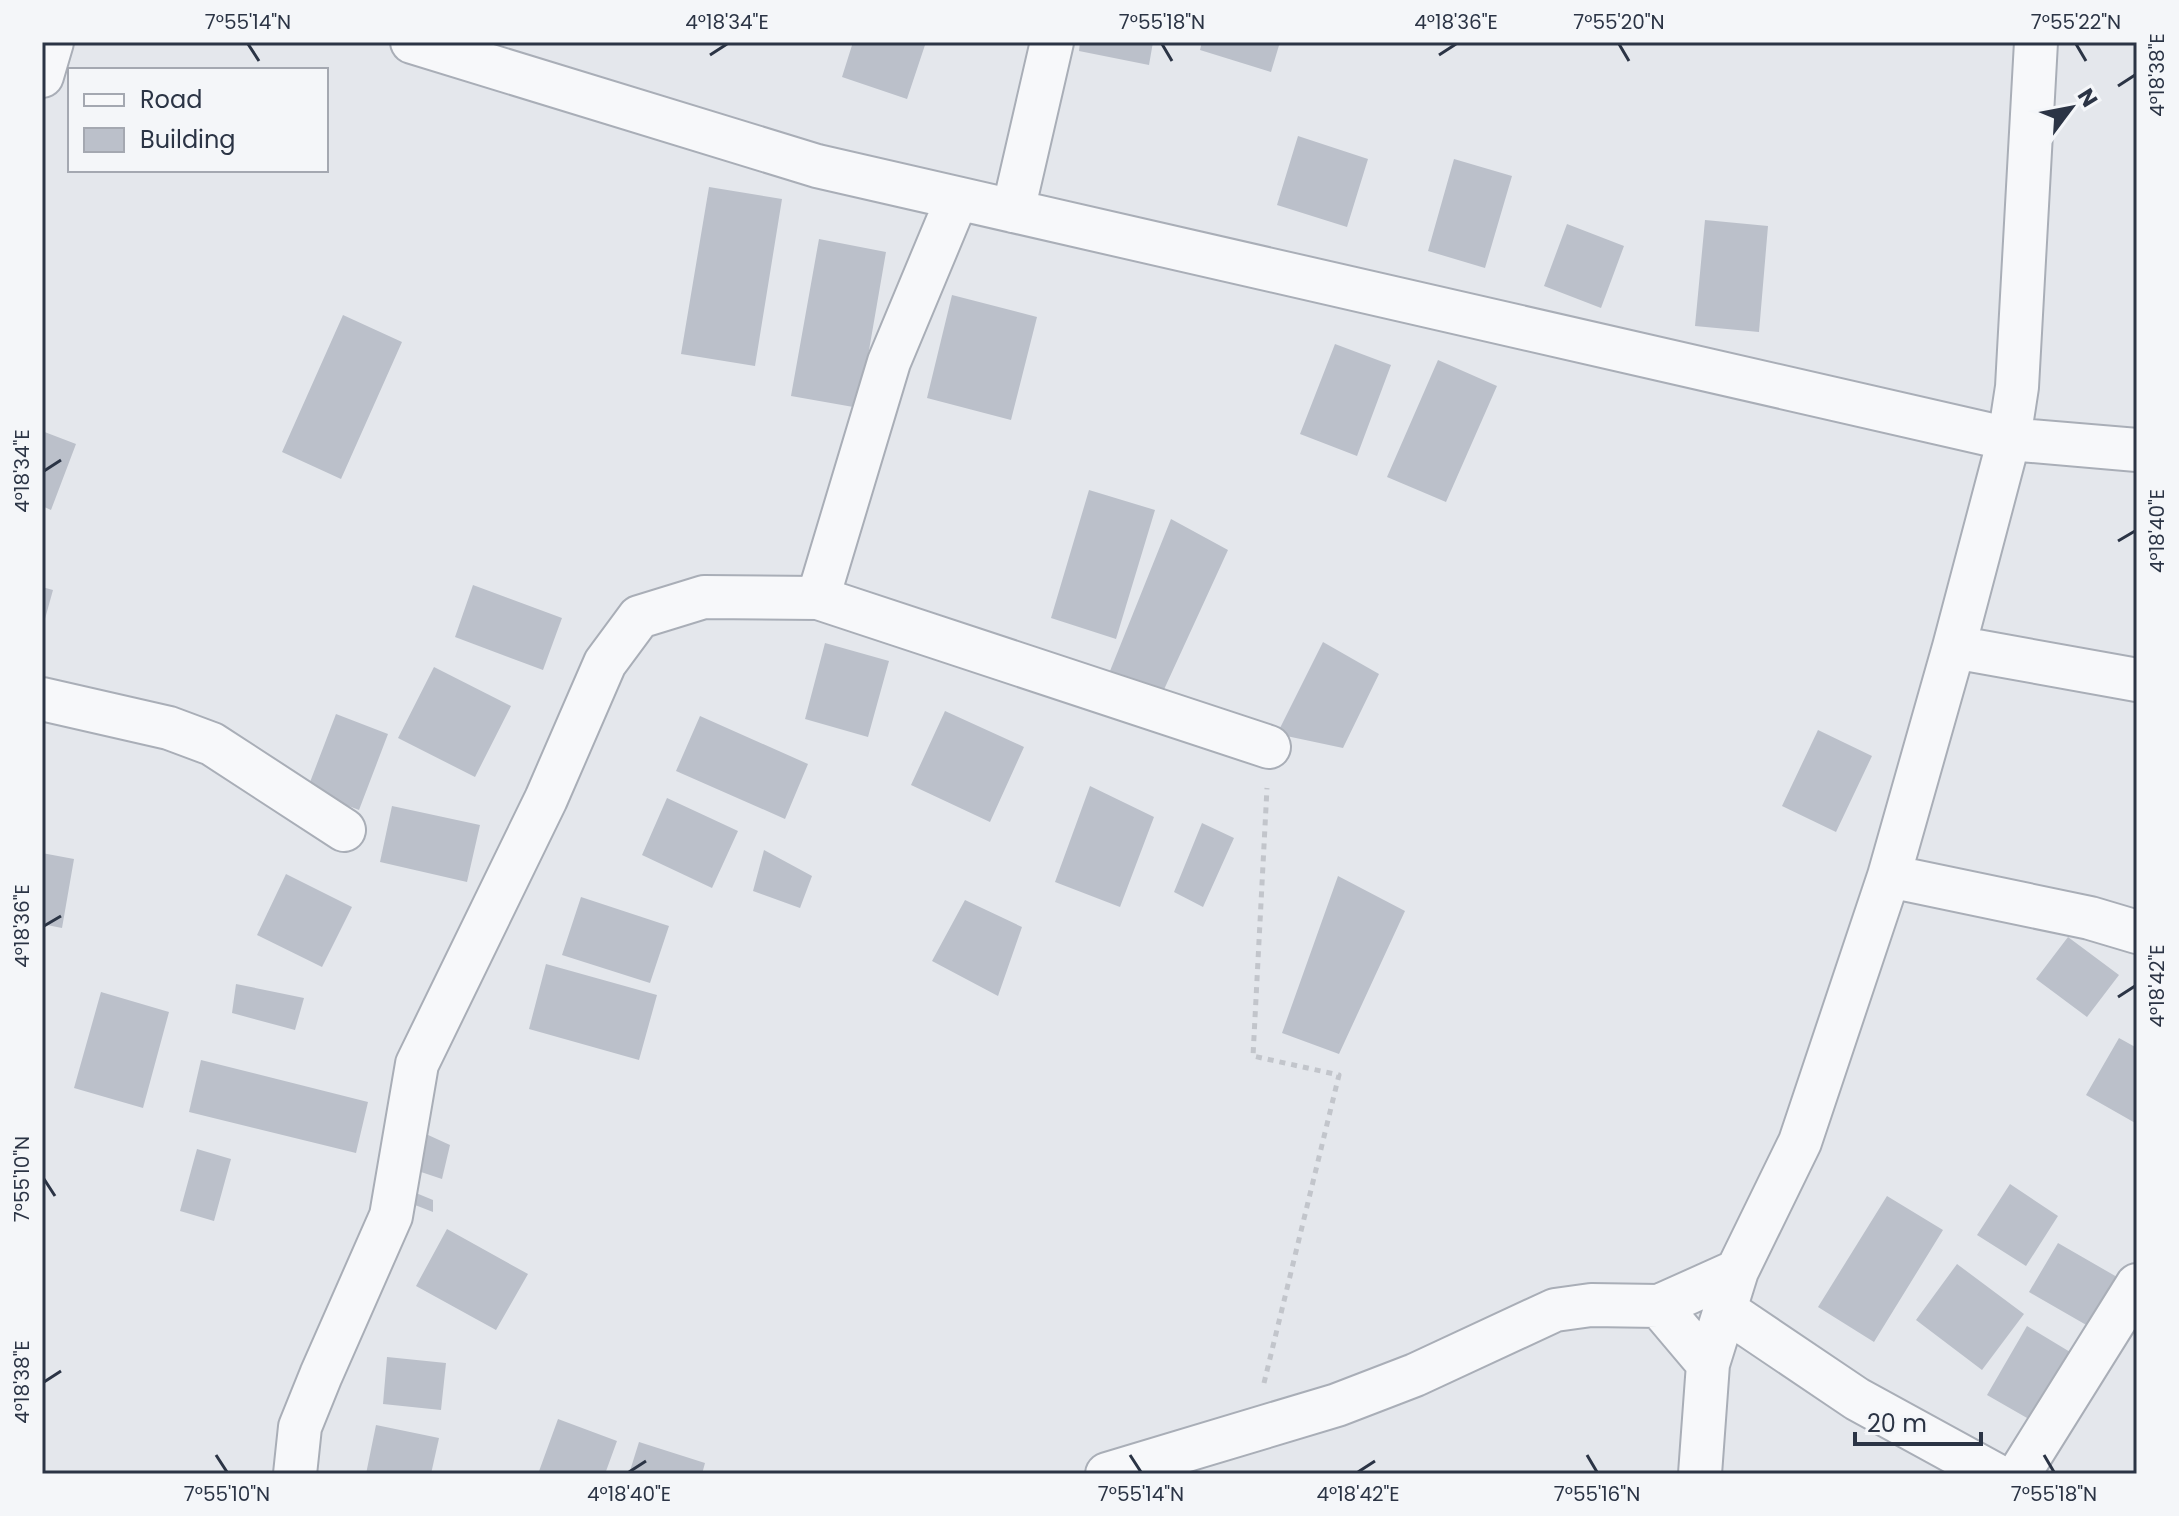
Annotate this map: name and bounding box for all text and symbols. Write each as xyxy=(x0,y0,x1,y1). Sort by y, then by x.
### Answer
text: 7°55'14"N xyxy=(205,8,291,36)
text: 4°18'34"E xyxy=(685,8,769,36)
text: 7°55'18"N xyxy=(1119,8,1205,36)
text: 4°18'36"E xyxy=(1414,8,1498,36)
text: 7°55'20"N xyxy=(1573,8,1665,36)
text: 7°55'22"N xyxy=(2031,8,2121,36)
text: 4°18'38"E xyxy=(2143,33,2171,117)
legend xyxy=(68,68,328,172)
north arrow xyxy=(2031,68,2111,148)
text: N xyxy=(2070,82,2105,113)
text: Road xyxy=(140,83,202,116)
text: Building xyxy=(140,123,236,156)
text: 4°18'34"E xyxy=(8,429,36,513)
text: 4°18'40"E xyxy=(2143,489,2171,573)
text: 4°18'36"E xyxy=(8,884,36,968)
text: 4°18'42"E xyxy=(2143,944,2171,1028)
text: 7°55'10"N xyxy=(8,1136,36,1222)
text: 4°18'38"E xyxy=(8,1340,36,1424)
scale bar xyxy=(1855,1396,1981,1446)
text: 20 m xyxy=(1867,1407,1927,1440)
text: 7°55'10"N xyxy=(184,1480,270,1508)
text: 4°18'40"E xyxy=(587,1480,671,1508)
text: 7°55'14"N xyxy=(1098,1480,1184,1508)
text: 4°18'42"E xyxy=(1316,1480,1400,1508)
text: 7°55'16"N xyxy=(1554,1480,1640,1508)
text: 7°55'18"N xyxy=(2011,1480,2097,1508)

